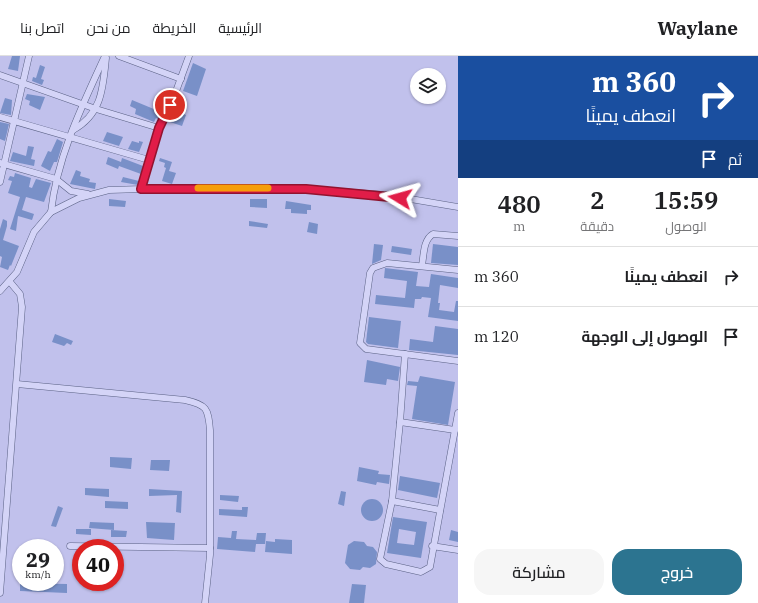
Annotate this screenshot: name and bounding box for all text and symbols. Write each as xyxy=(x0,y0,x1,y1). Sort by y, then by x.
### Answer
text: Waylane xyxy=(657,16,738,40)
text: اتصل بنا xyxy=(20,19,64,37)
text: من نحن xyxy=(86,19,130,37)
text: الخريطة xyxy=(152,19,196,37)
text: الرئيسية xyxy=(218,19,262,37)
text: 360 m xyxy=(592,63,676,100)
map controls xyxy=(410,68,446,104)
button: layers xyxy=(410,68,446,104)
icon: right xyxy=(690,72,742,124)
pin xyxy=(153,88,187,122)
icon: arrive xyxy=(159,94,181,116)
text: انعطف يمينًا xyxy=(585,104,676,127)
icon: arrive xyxy=(698,148,720,170)
text: ثم xyxy=(728,150,742,169)
position arrow xyxy=(379,177,421,219)
text: 2 xyxy=(590,184,604,216)
text: 15:59 xyxy=(654,184,718,216)
text: 480 xyxy=(498,188,541,220)
text: m xyxy=(513,218,525,235)
text: دقيقة xyxy=(580,218,614,235)
text: الوصول xyxy=(665,218,707,235)
icon: right xyxy=(720,266,742,288)
text: 360 m xyxy=(474,267,519,286)
text: انعطف يمينًا xyxy=(625,267,708,286)
icon: arrive xyxy=(720,326,742,348)
text: 120 m xyxy=(474,327,519,346)
text: الوصول إلى الوجهة xyxy=(582,327,708,346)
speed limit sign: 40 xyxy=(72,539,124,591)
text: 29 xyxy=(26,546,50,573)
button: مشاركة xyxy=(474,549,604,595)
button: خروج xyxy=(612,549,742,595)
text: km/h xyxy=(25,568,51,581)

